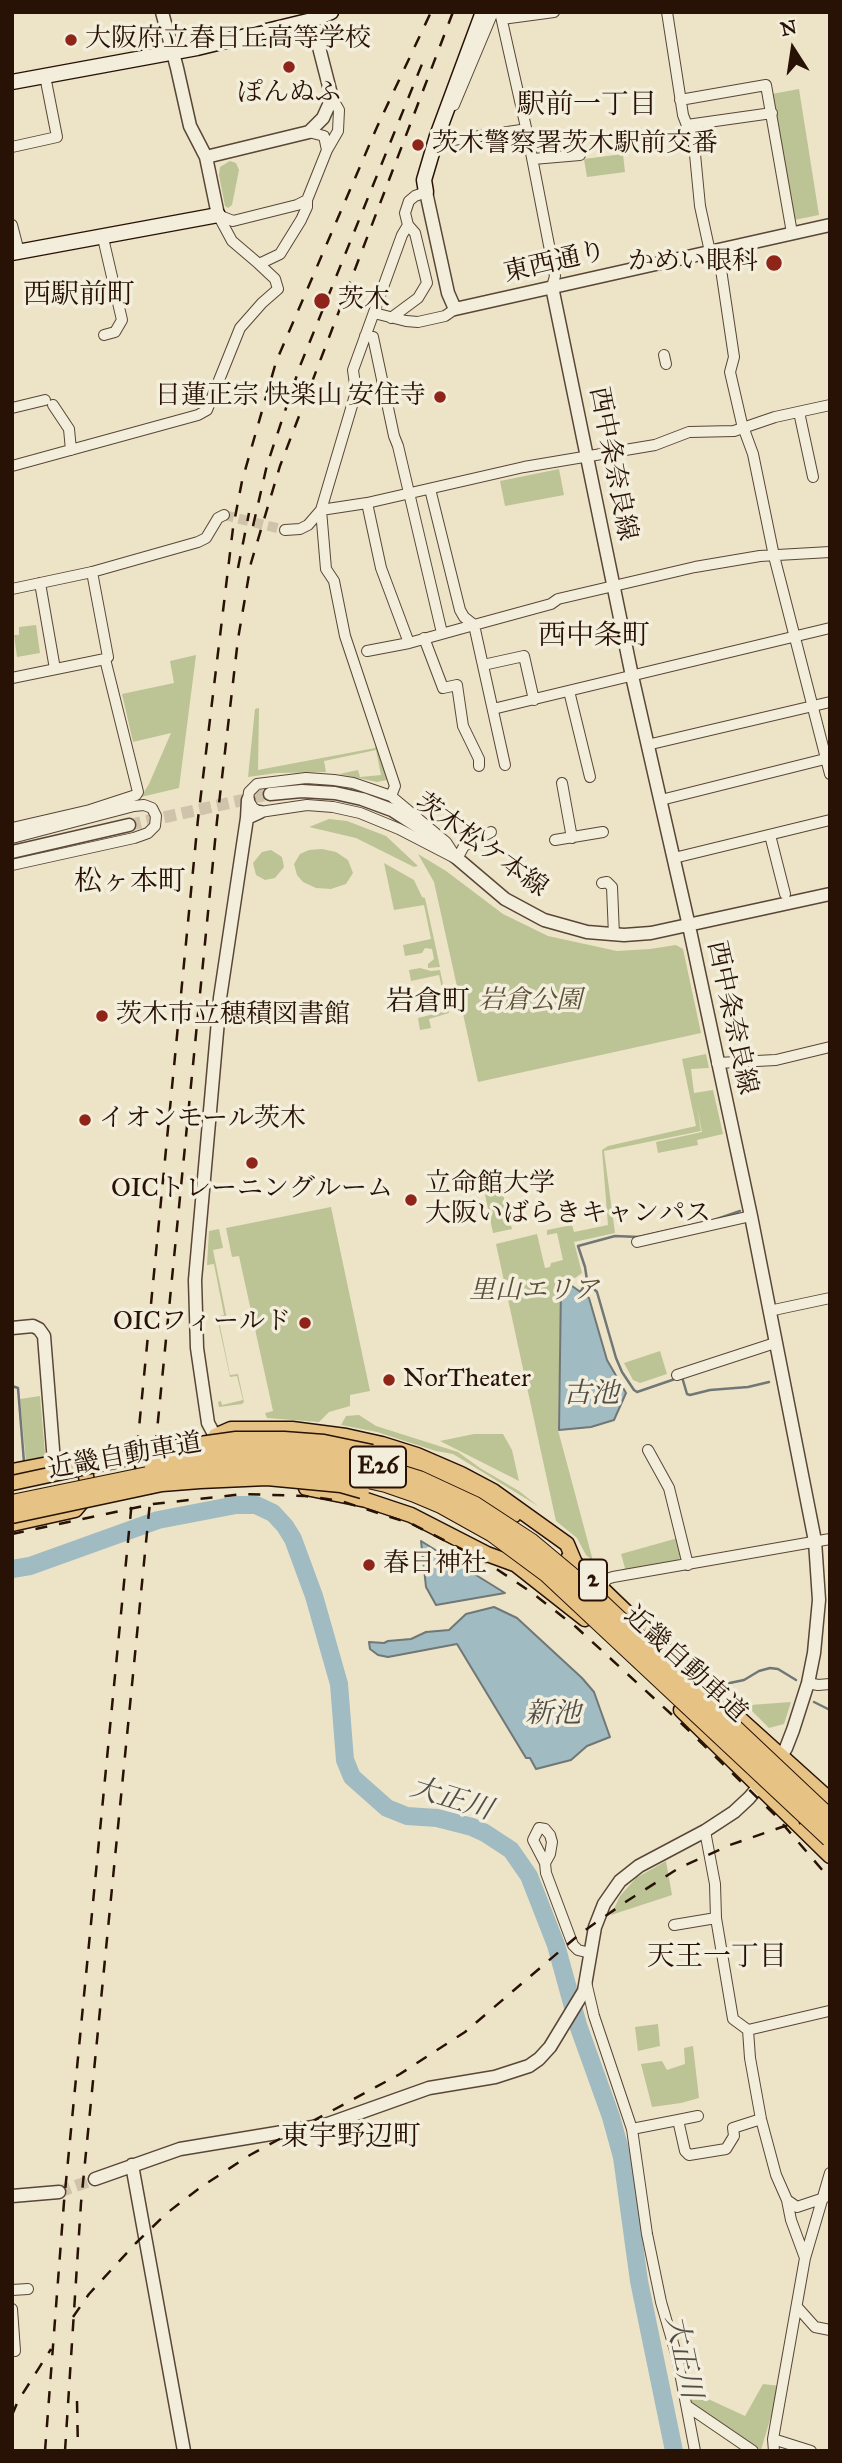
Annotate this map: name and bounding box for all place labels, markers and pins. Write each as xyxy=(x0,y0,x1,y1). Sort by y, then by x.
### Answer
place label: 大阪府立春日丘高等学校 xyxy=(85,24,371,56)
marker: 大阪府立春日丘高等学校 xyxy=(63,32,79,48)
marker: ぽんぬふ xyxy=(281,59,297,75)
place label: ぽんぬふ xyxy=(237,78,341,110)
place label: 茨木警察署茨木駅前交番 xyxy=(432,129,718,161)
marker: 茨木警察署茨木駅前交番 xyxy=(410,137,426,153)
place label: かめい眼科 xyxy=(628,247,758,279)
marker: かめい眼科 xyxy=(764,253,784,273)
place label: 茨木 xyxy=(338,285,390,317)
marker: 茨木 xyxy=(312,291,332,311)
place label: 日蓮正宗 快楽山 安住寺 xyxy=(155,381,426,413)
marker: 日蓮正宗 快楽山 安住寺 xyxy=(432,389,448,405)
place label: 茨木市立穂積図書館 xyxy=(116,1000,350,1032)
marker: 茨木市立穂積図書館 xyxy=(94,1008,110,1024)
place label: イオンモール茨木 xyxy=(99,1104,306,1136)
marker: イオンモール茨木 xyxy=(77,1112,93,1128)
marker: OICトレーニングルーム xyxy=(244,1155,260,1171)
place label: 立命館大学 大阪いばらきキャンパス xyxy=(425,1169,711,1230)
place label: OICトレーニングルーム xyxy=(111,1174,393,1206)
marker: 立命館大学 大阪いばらきキャンパス xyxy=(403,1192,419,1208)
place label: OICフィールド xyxy=(113,1307,291,1339)
marker: OICフィールド xyxy=(297,1315,313,1331)
place label: NorTheater xyxy=(403,1364,531,1396)
marker: NorTheater xyxy=(381,1372,397,1388)
place label: 春日神社 xyxy=(383,1549,487,1581)
marker: 春日神社 xyxy=(361,1557,377,1573)

